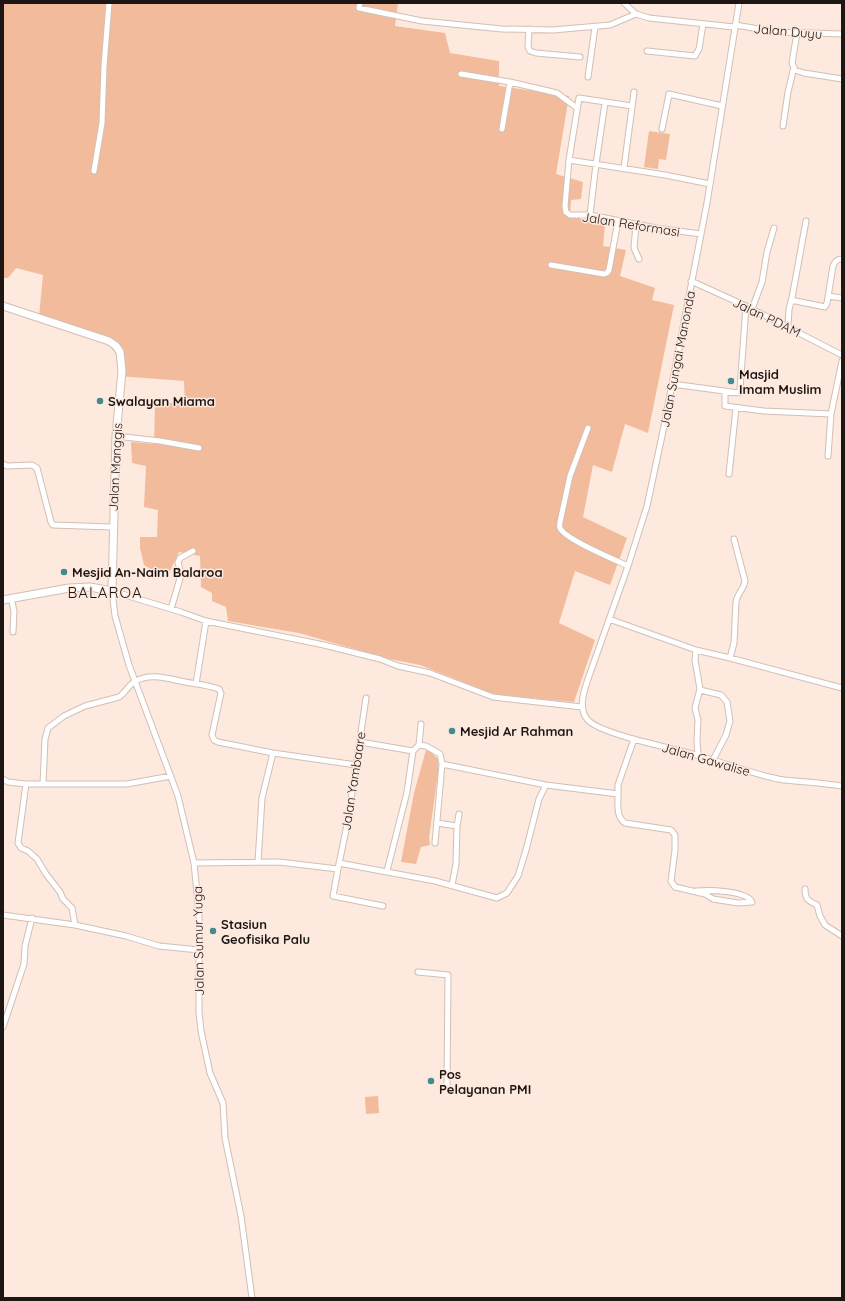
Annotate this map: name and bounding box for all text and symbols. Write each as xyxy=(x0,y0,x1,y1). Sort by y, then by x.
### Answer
street label: Jalan Duyu xyxy=(753,20,823,42)
street label: Jalan Reformasi xyxy=(581,208,681,240)
street label: Jalan Sungai Manonda xyxy=(656,289,698,429)
street label: Jalan PDAM xyxy=(730,294,804,340)
place label: Masjid Imam Muslim xyxy=(739,366,821,397)
marker: Masjid Imam Muslim xyxy=(726,376,736,386)
place label: Swalayan Miama xyxy=(108,393,215,409)
marker: Swalayan Miama xyxy=(95,396,105,406)
street label: Jalan Manggis xyxy=(105,422,125,512)
place label: Mesjid An-Naim Balaroa xyxy=(72,564,223,580)
marker: Mesjid An-Naim Balaroa xyxy=(59,567,69,577)
district label: BALAROA xyxy=(67,583,143,602)
place label: Mesjid Ar Rahman xyxy=(460,723,573,739)
marker: Mesjid Ar Rahman xyxy=(447,726,457,736)
street label: Jalan Yambaare xyxy=(337,731,369,831)
street label: Jalan Gawalise xyxy=(660,739,752,779)
street label: Jalan Sumur Yuga xyxy=(189,886,207,996)
place label: Stasiun Geofisika Palu xyxy=(221,916,310,947)
marker: Stasiun Geofisika Palu xyxy=(208,926,218,936)
place label: Pos Pelayanan PMI xyxy=(439,1066,531,1097)
marker: Pos Pelayanan PMI xyxy=(426,1076,436,1086)

